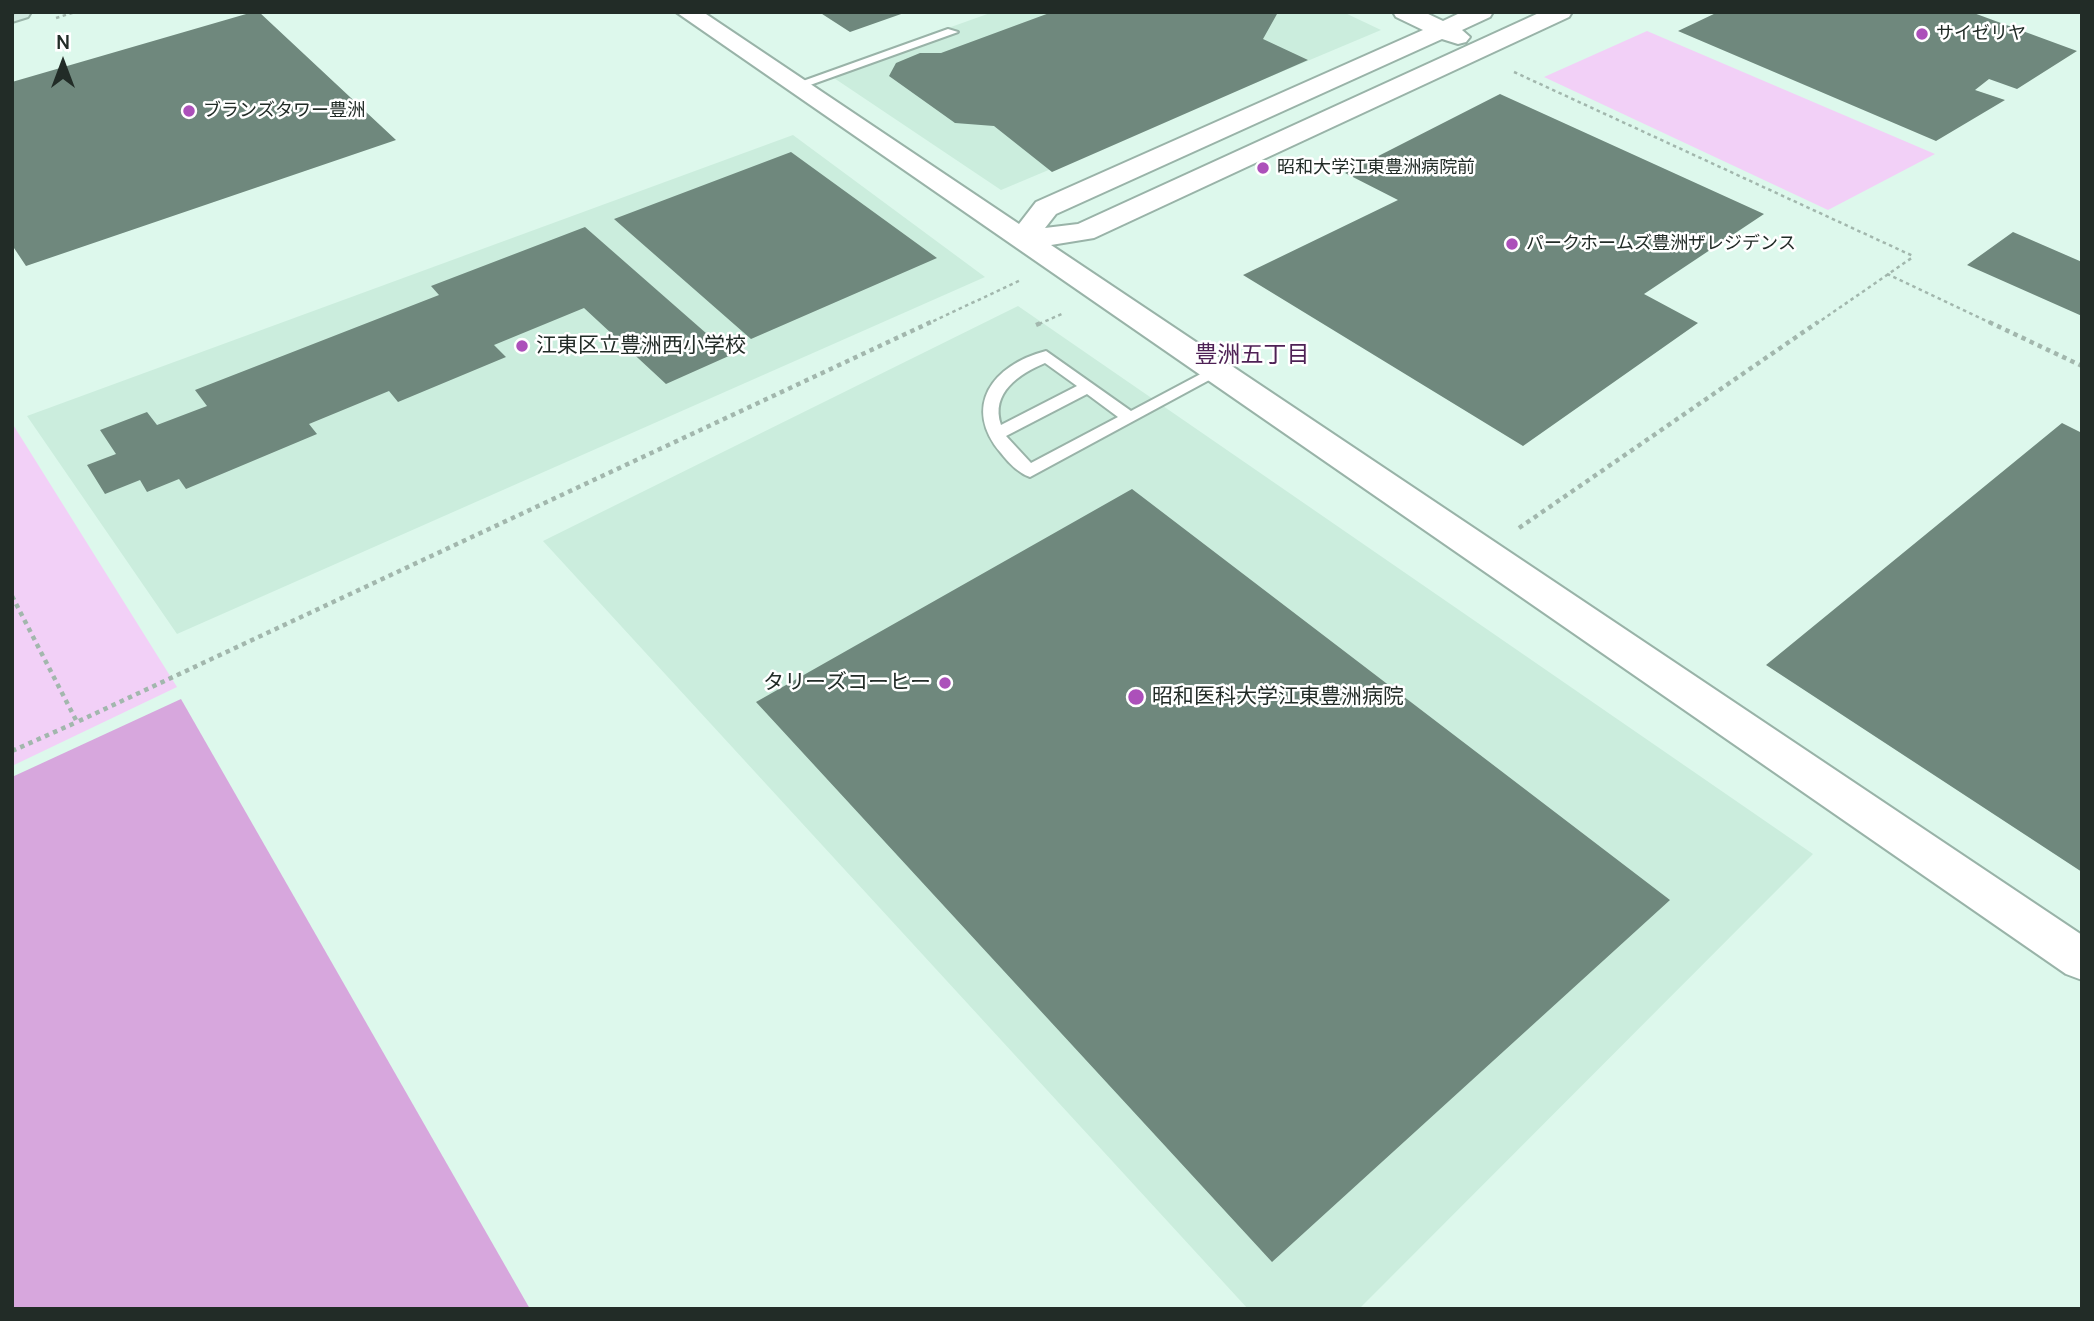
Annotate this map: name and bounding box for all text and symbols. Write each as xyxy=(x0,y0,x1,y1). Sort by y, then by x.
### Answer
place label: サイゼリヤ xyxy=(1936,23,2026,45)
marker: サイゼリヤ xyxy=(1914,26,1930,42)
north arrow xyxy=(28,28,98,98)
text: N xyxy=(56,29,70,55)
place label: ブランズタワー豊洲 xyxy=(203,100,365,122)
marker: ブランズタワー豊洲 xyxy=(181,103,197,119)
place label: 昭和大学江東豊洲病院前 xyxy=(1277,157,1475,179)
marker: 昭和大学江東豊洲病院前 xyxy=(1255,160,1271,176)
place label: パークホームズ豊洲ザレジデンス xyxy=(1526,233,1796,255)
marker: パークホームズ豊洲ザレジデンス xyxy=(1504,236,1520,252)
place label: 江東区立豊洲西小学校 xyxy=(536,333,746,359)
marker: 江東区立豊洲西小学校 xyxy=(514,338,530,354)
district label: 豊洲五丁目 xyxy=(1195,342,1309,370)
place label: タリーズコーヒー xyxy=(763,670,931,696)
marker: タリーズコーヒー xyxy=(937,675,953,691)
place label: 昭和医科大学江東豊洲病院 xyxy=(1152,684,1404,710)
marker: 昭和医科大学江東豊洲病院 xyxy=(1126,687,1146,707)

